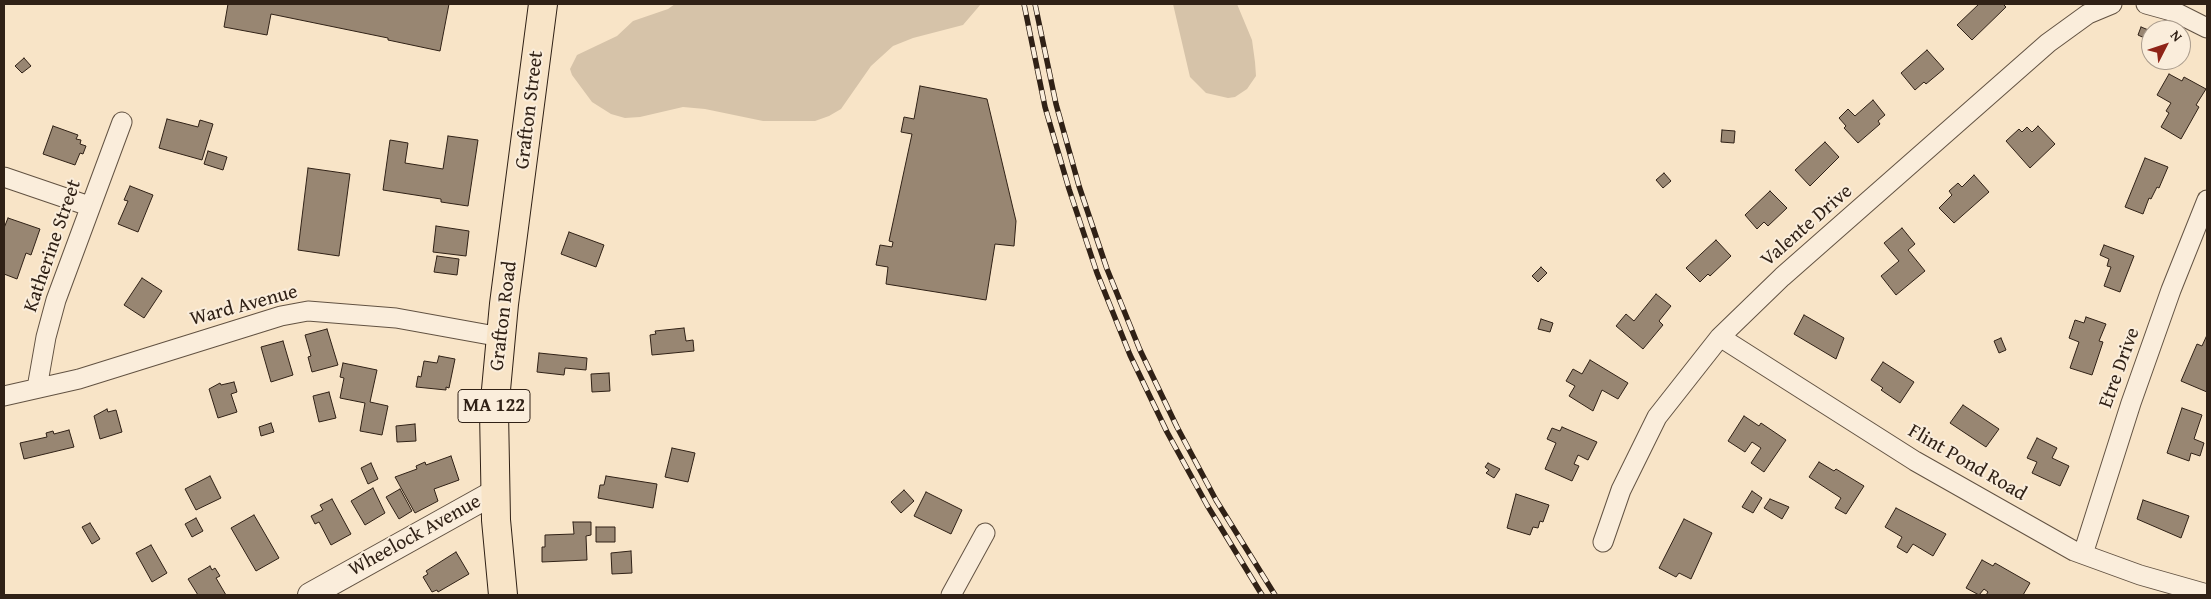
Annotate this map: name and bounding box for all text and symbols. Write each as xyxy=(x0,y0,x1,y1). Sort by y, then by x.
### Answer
north arrow xyxy=(2141,20,2191,70)
text: N xyxy=(2166,26,2187,46)
street label: Grafton Street xyxy=(511,49,549,171)
street label: Katherine Street xyxy=(19,177,87,315)
street label: Valente Drive xyxy=(1756,180,1858,272)
street label: Grafton Road xyxy=(485,260,523,372)
street label: Ward Avenue xyxy=(188,280,300,332)
street label: Etre Drive xyxy=(2094,325,2146,411)
road number: MA 122 xyxy=(458,390,530,422)
street label: Flint Pond Road xyxy=(1903,419,2031,507)
street label: Wheelock Avenue xyxy=(345,490,485,582)

